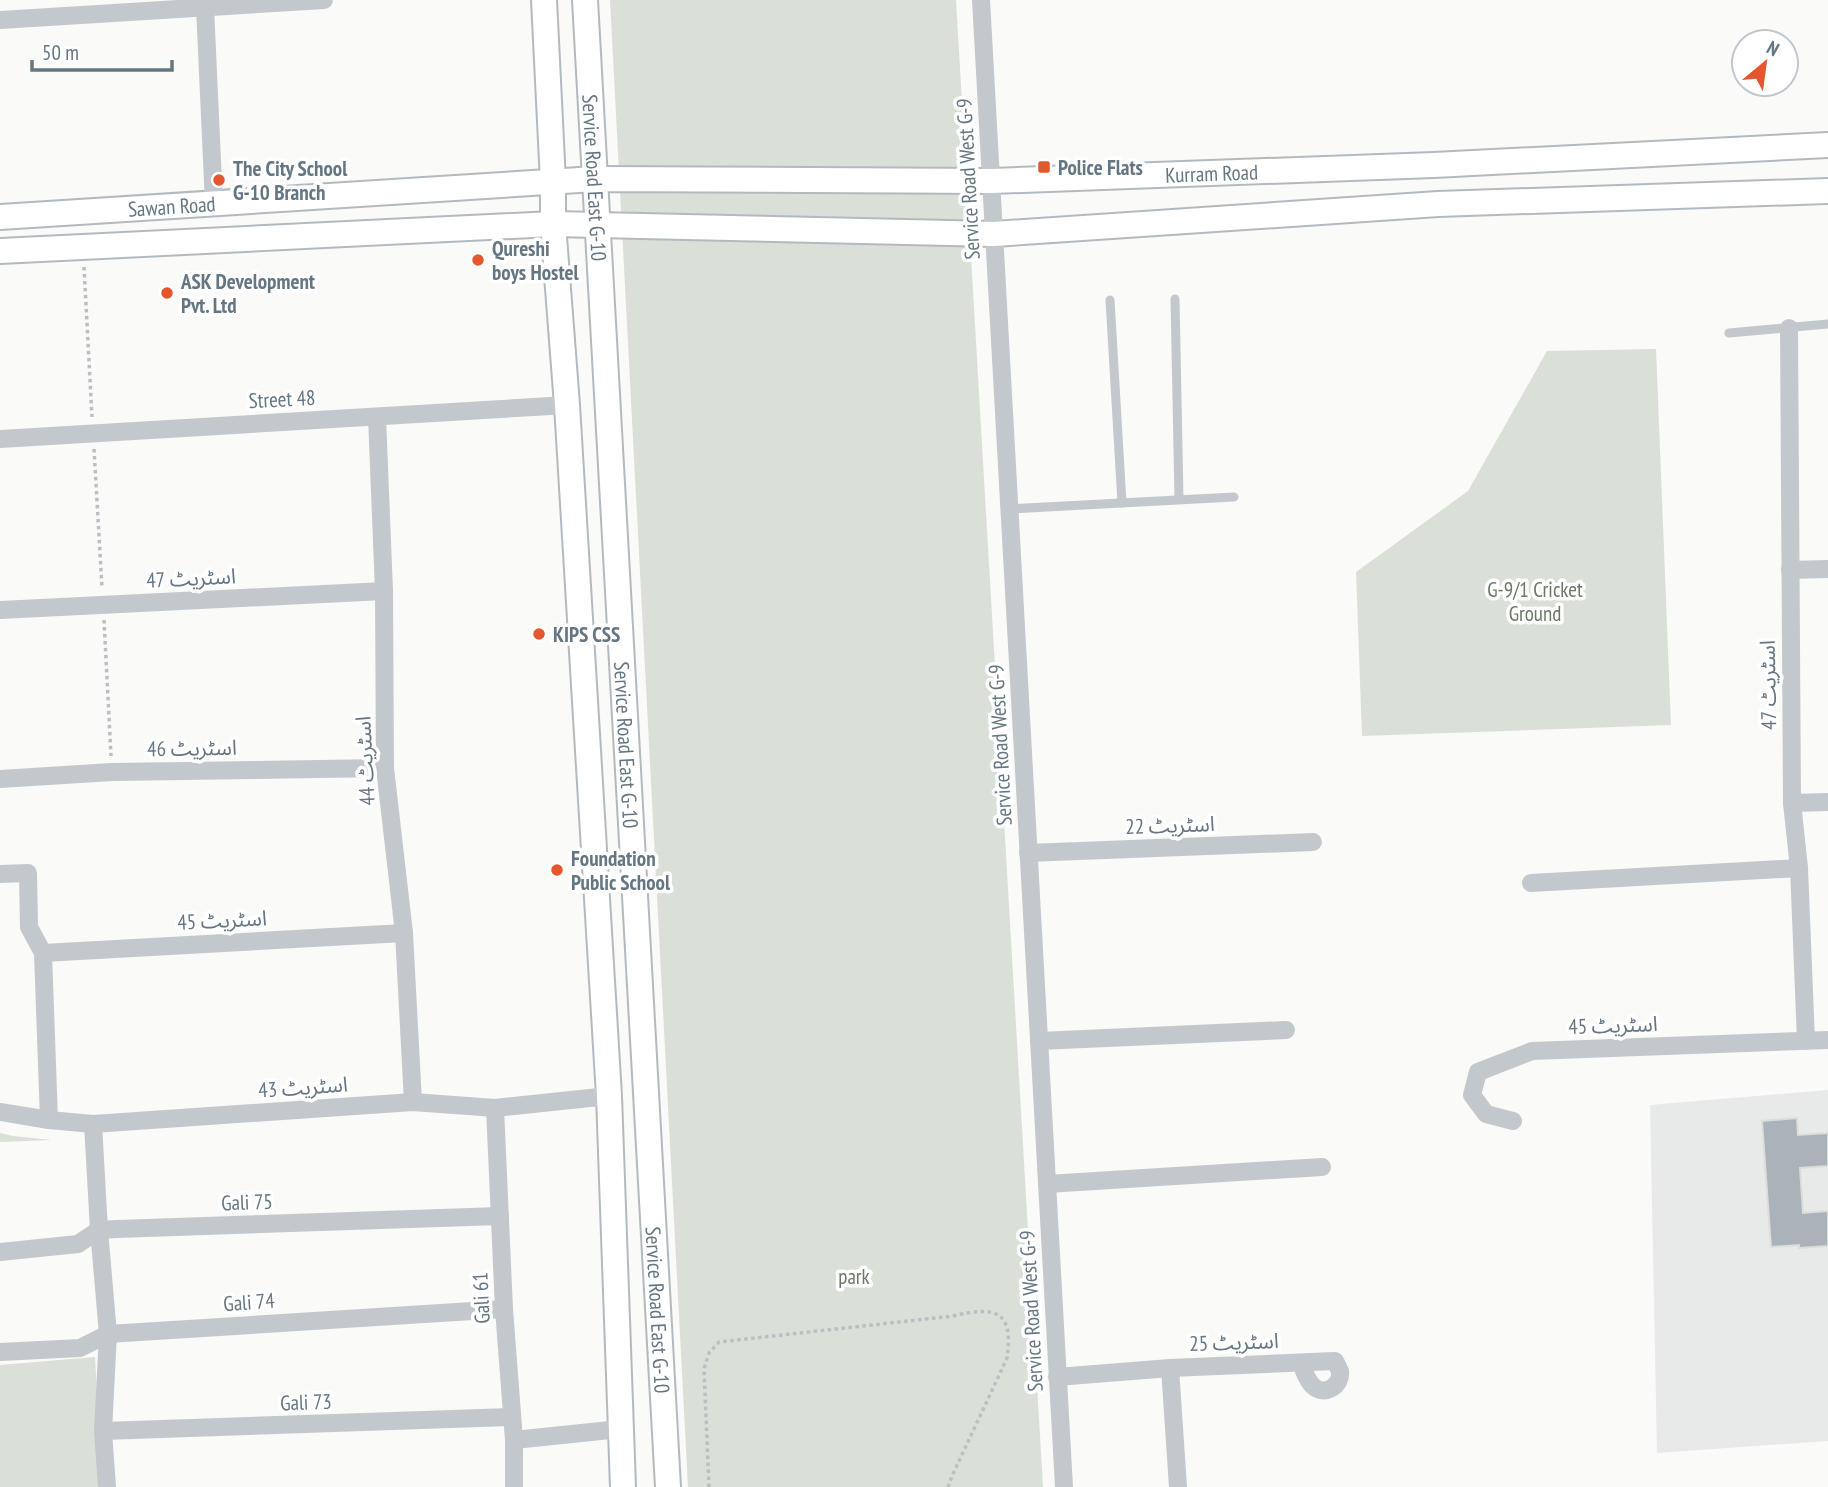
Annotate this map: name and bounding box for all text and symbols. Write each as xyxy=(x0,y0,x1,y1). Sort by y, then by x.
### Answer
scale bar xyxy=(32,28,172,72)
north arrow xyxy=(1730,28,1800,98)
text: N xyxy=(1763,35,1784,61)
text: 50 m xyxy=(42,39,79,66)
street label: Service Road East G-10 xyxy=(577,94,613,262)
street label: Service Road West G-9 xyxy=(950,98,986,260)
place label: Police Flats xyxy=(1058,154,1143,181)
place label: The City School G-10 Branch xyxy=(233,155,348,206)
street label: Kurram Road xyxy=(1165,158,1259,188)
marker: Police Flats xyxy=(1036,159,1052,175)
marker: The City School G-10 Branch xyxy=(211,172,227,188)
street label: Sawan Road xyxy=(127,190,216,222)
place label: Qureshi boys Hostel xyxy=(492,235,579,286)
marker: Qureshi boys Hostel xyxy=(470,252,486,268)
place label: ASK Development Pvt. Ltd xyxy=(180,268,315,319)
marker: ASK Development Pvt. Ltd xyxy=(159,285,175,301)
street label: Street 48 xyxy=(248,384,316,414)
street label: اسٹریٹ 47 xyxy=(146,562,236,594)
park label: G-9/1 Cricket Ground xyxy=(1487,576,1583,627)
place label: KIPS CSS xyxy=(553,621,620,648)
marker: KIPS CSS xyxy=(531,626,547,642)
street label: اسٹریٹ 47 xyxy=(1754,640,1782,730)
street label: Service Road East G-10 xyxy=(608,661,645,829)
street label: Service Road West G-9 xyxy=(982,664,1018,826)
street label: اسٹریٹ 44 xyxy=(349,716,381,806)
street label: اسٹریٹ 46 xyxy=(147,734,237,762)
street label: اسٹریٹ 22 xyxy=(1125,810,1215,840)
place label: Foundation Public School xyxy=(571,845,671,896)
marker: Foundation Public School xyxy=(549,862,565,878)
street label: اسٹریٹ 45 xyxy=(177,904,267,936)
street label: اسٹریٹ 45 xyxy=(1568,1010,1658,1040)
street label: اسٹریٹ 43 xyxy=(257,1070,349,1104)
street label: Gali 75 xyxy=(221,1188,273,1216)
street label: Service Road East G-10 xyxy=(640,1226,676,1394)
street label: Service Road West G-9 xyxy=(1013,1230,1049,1392)
park label: park xyxy=(838,1263,870,1290)
street label: Gali 61 xyxy=(466,1272,496,1324)
street label: Gali 74 xyxy=(222,1287,276,1317)
street label: اسٹریٹ 25 xyxy=(1189,1327,1279,1357)
street label: Gali 73 xyxy=(280,1388,332,1416)

